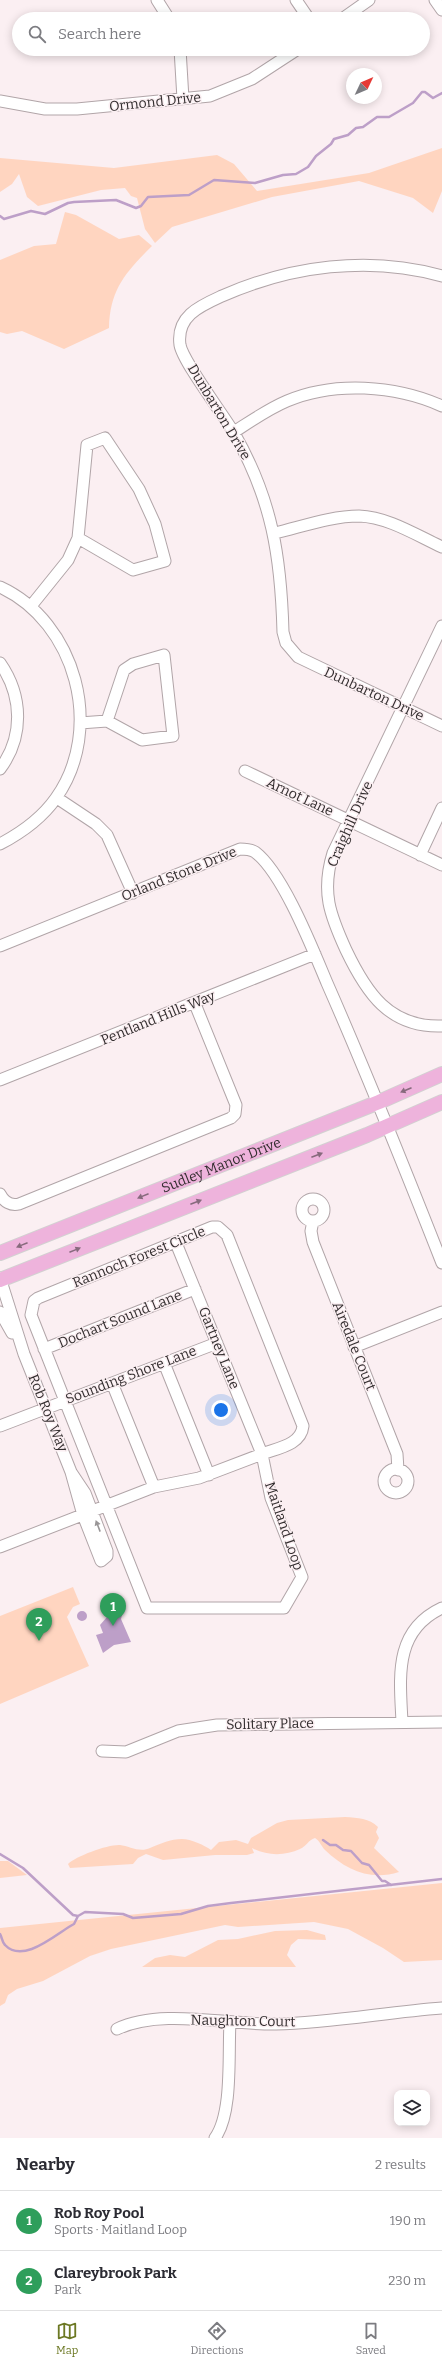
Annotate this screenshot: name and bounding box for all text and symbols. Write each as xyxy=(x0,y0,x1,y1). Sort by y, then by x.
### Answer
search box xyxy=(12,12,430,56)
icon: search xyxy=(26,23,48,45)
text: Search here xyxy=(58,25,141,43)
north arrow xyxy=(346,68,382,104)
street label: Ormond Drive xyxy=(108,89,202,115)
street label: Dunbarton Drive xyxy=(184,361,254,463)
street label: Dunbarton Drive xyxy=(321,663,427,725)
street label: Arnot Lane xyxy=(264,774,336,820)
street label: Craighill Drive xyxy=(324,778,376,870)
street label: Orland Stone Drive xyxy=(119,843,239,905)
street label: Pentland Hills Way xyxy=(98,987,218,1049)
one-way arrow xyxy=(401,1087,412,1093)
street label: Sudley Manor Drive xyxy=(159,1133,283,1196)
one-way arrow xyxy=(312,1151,324,1157)
one-way arrow xyxy=(136,1194,148,1200)
one-way arrow xyxy=(191,1199,203,1205)
street label: Rannoch Forest Circle xyxy=(70,1223,208,1291)
one-way arrow xyxy=(16,1242,28,1248)
one-way arrow xyxy=(70,1246,82,1252)
street label: Dochart Sound Lane xyxy=(56,1286,184,1352)
street label: Airedale Court xyxy=(328,1299,380,1393)
street label: Gartney Lane xyxy=(195,1304,243,1392)
street label: Sounding Shore Lane xyxy=(63,1342,199,1408)
street label: Rob Roy Way xyxy=(25,1372,72,1455)
your location xyxy=(211,1400,231,1420)
street label: Maitland Loop xyxy=(261,1480,307,1572)
one-way arrow xyxy=(94,1520,100,1532)
pin: 1 xyxy=(100,1593,126,1626)
pin: 2 xyxy=(26,1608,52,1641)
street label: Solitary Place xyxy=(226,1715,314,1733)
street label: Naughton Court xyxy=(190,2012,296,2030)
map controls xyxy=(394,2090,430,2126)
button: layers xyxy=(394,2090,430,2126)
text: Nearby xyxy=(16,2154,75,2175)
text: 2 results xyxy=(375,2157,426,2172)
text: Rob Roy Pool xyxy=(54,2204,144,2222)
text: 1 xyxy=(26,2213,32,2228)
text: 190 m xyxy=(390,2213,426,2228)
text: Sports · Maitland Loop xyxy=(54,2222,187,2237)
text: Clareybrook Park xyxy=(54,2264,177,2282)
text: 2 xyxy=(25,2273,33,2288)
text: 230 m xyxy=(388,2273,426,2288)
text: Park xyxy=(54,2282,81,2297)
tab: Map xyxy=(56,2320,78,2357)
tab: Directions xyxy=(191,2320,243,2357)
tab: Saved xyxy=(356,2320,386,2357)

